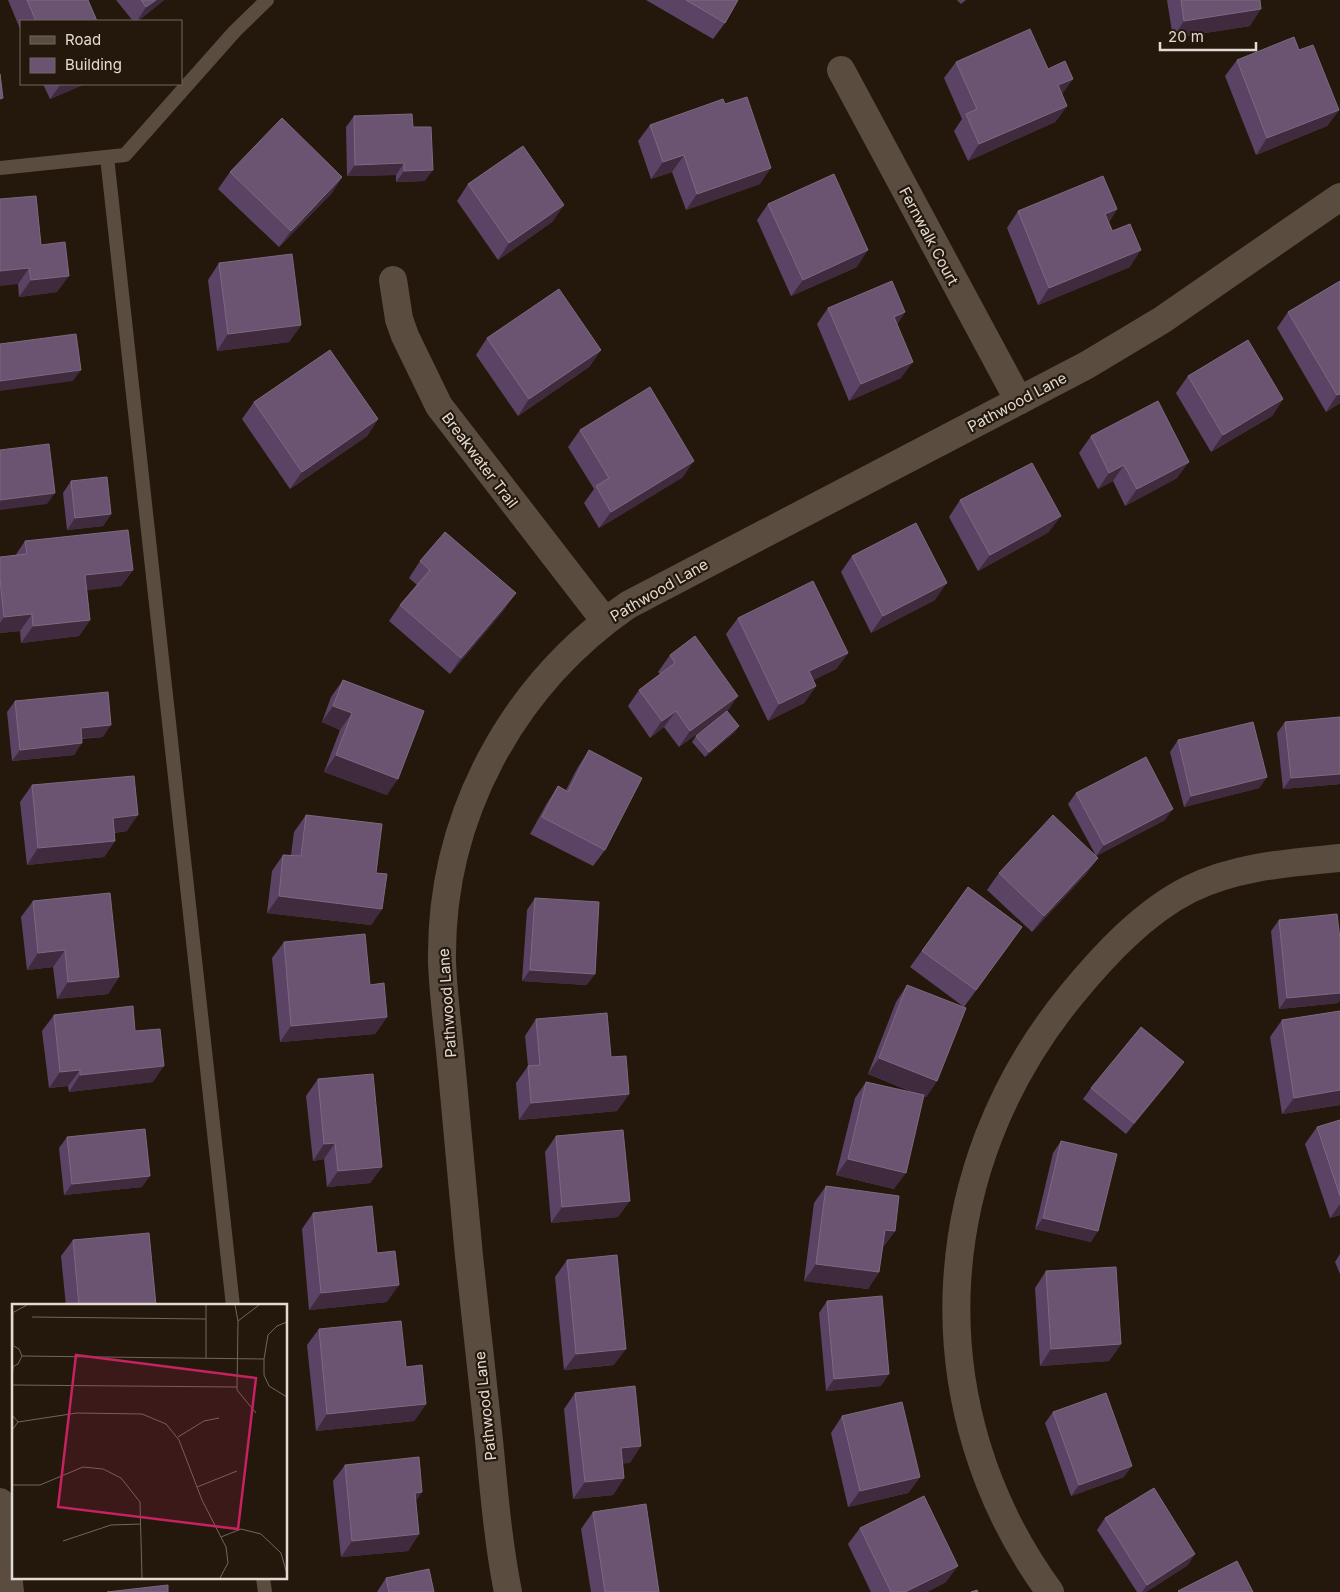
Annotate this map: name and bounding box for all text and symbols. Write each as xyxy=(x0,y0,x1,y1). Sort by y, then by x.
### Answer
legend xyxy=(20,20,182,85)
scale bar xyxy=(1160,20,1256,52)
text: 20 m xyxy=(1168,27,1204,46)
text: Road xyxy=(65,30,101,49)
text: Building xyxy=(65,55,122,74)
street label: Fernwalk Court xyxy=(895,184,963,288)
street label: Pathwood Lane xyxy=(964,368,1070,436)
street label: Breakwater Trail xyxy=(438,408,522,512)
street label: Pathwood Lane xyxy=(607,554,711,626)
street label: Pathwood Lane xyxy=(434,948,460,1058)
inset map xyxy=(12,1304,288,1580)
street label: Pathwood Lane xyxy=(470,1350,500,1462)

